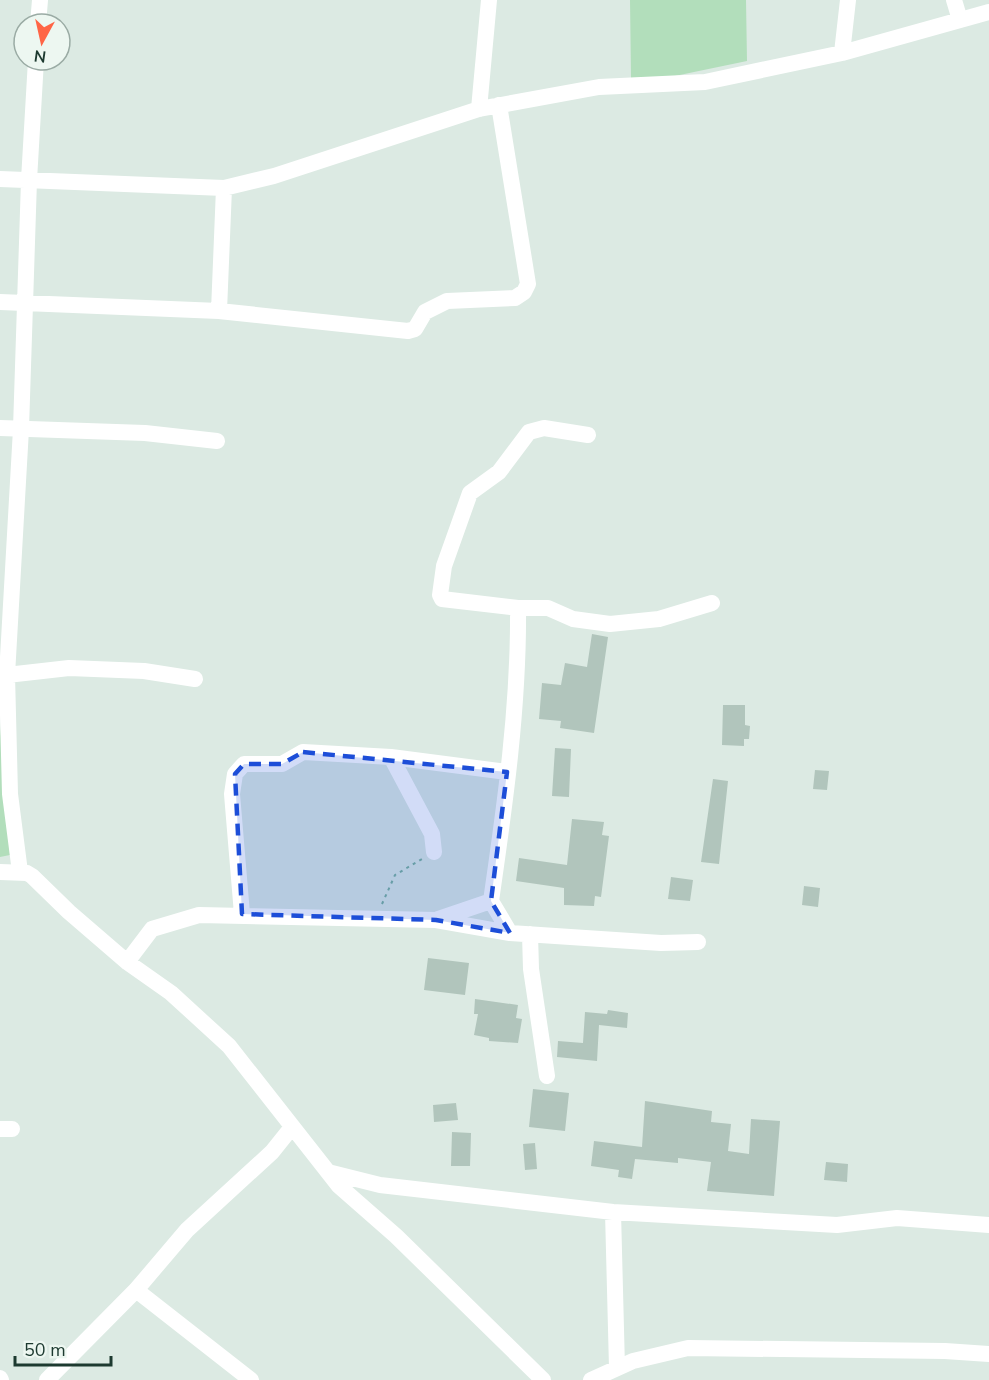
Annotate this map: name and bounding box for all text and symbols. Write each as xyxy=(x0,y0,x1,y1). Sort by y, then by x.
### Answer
north arrow xyxy=(12,12,72,72)
text: N xyxy=(33,44,48,68)
scale bar xyxy=(15,1329,111,1367)
text: 50 m xyxy=(24,1338,66,1362)

